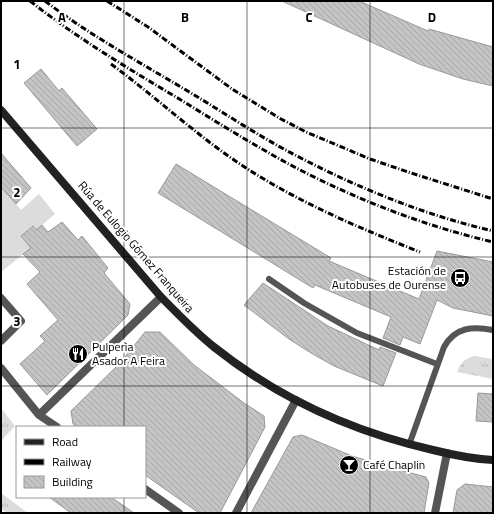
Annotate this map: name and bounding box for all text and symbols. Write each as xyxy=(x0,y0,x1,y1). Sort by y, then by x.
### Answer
text: A xyxy=(58,7,66,27)
text: B xyxy=(181,7,189,27)
text: C xyxy=(305,7,313,27)
text: D xyxy=(428,7,436,27)
text: 1 xyxy=(13,54,21,74)
street label: Rúa de Eulogio Gómez Franqueira xyxy=(74,177,199,317)
text: 2 xyxy=(13,182,21,202)
place label: Estación de Autobuses de Ourense xyxy=(332,261,446,294)
bus stop icon: Estación de Autobuses de Ourense xyxy=(449,267,471,289)
text: 3 xyxy=(13,311,21,331)
place label: Pulperìa Asador A Feira xyxy=(92,337,165,370)
restaurant icon: Pulperìa Asador A Feira xyxy=(67,343,89,365)
legend xyxy=(16,426,146,498)
text: Road xyxy=(52,432,78,451)
text: Railway xyxy=(52,452,92,471)
bar icon: Café Chaplin xyxy=(338,454,360,476)
place label: Café Chaplin xyxy=(363,455,425,474)
text: Building xyxy=(52,472,93,491)

